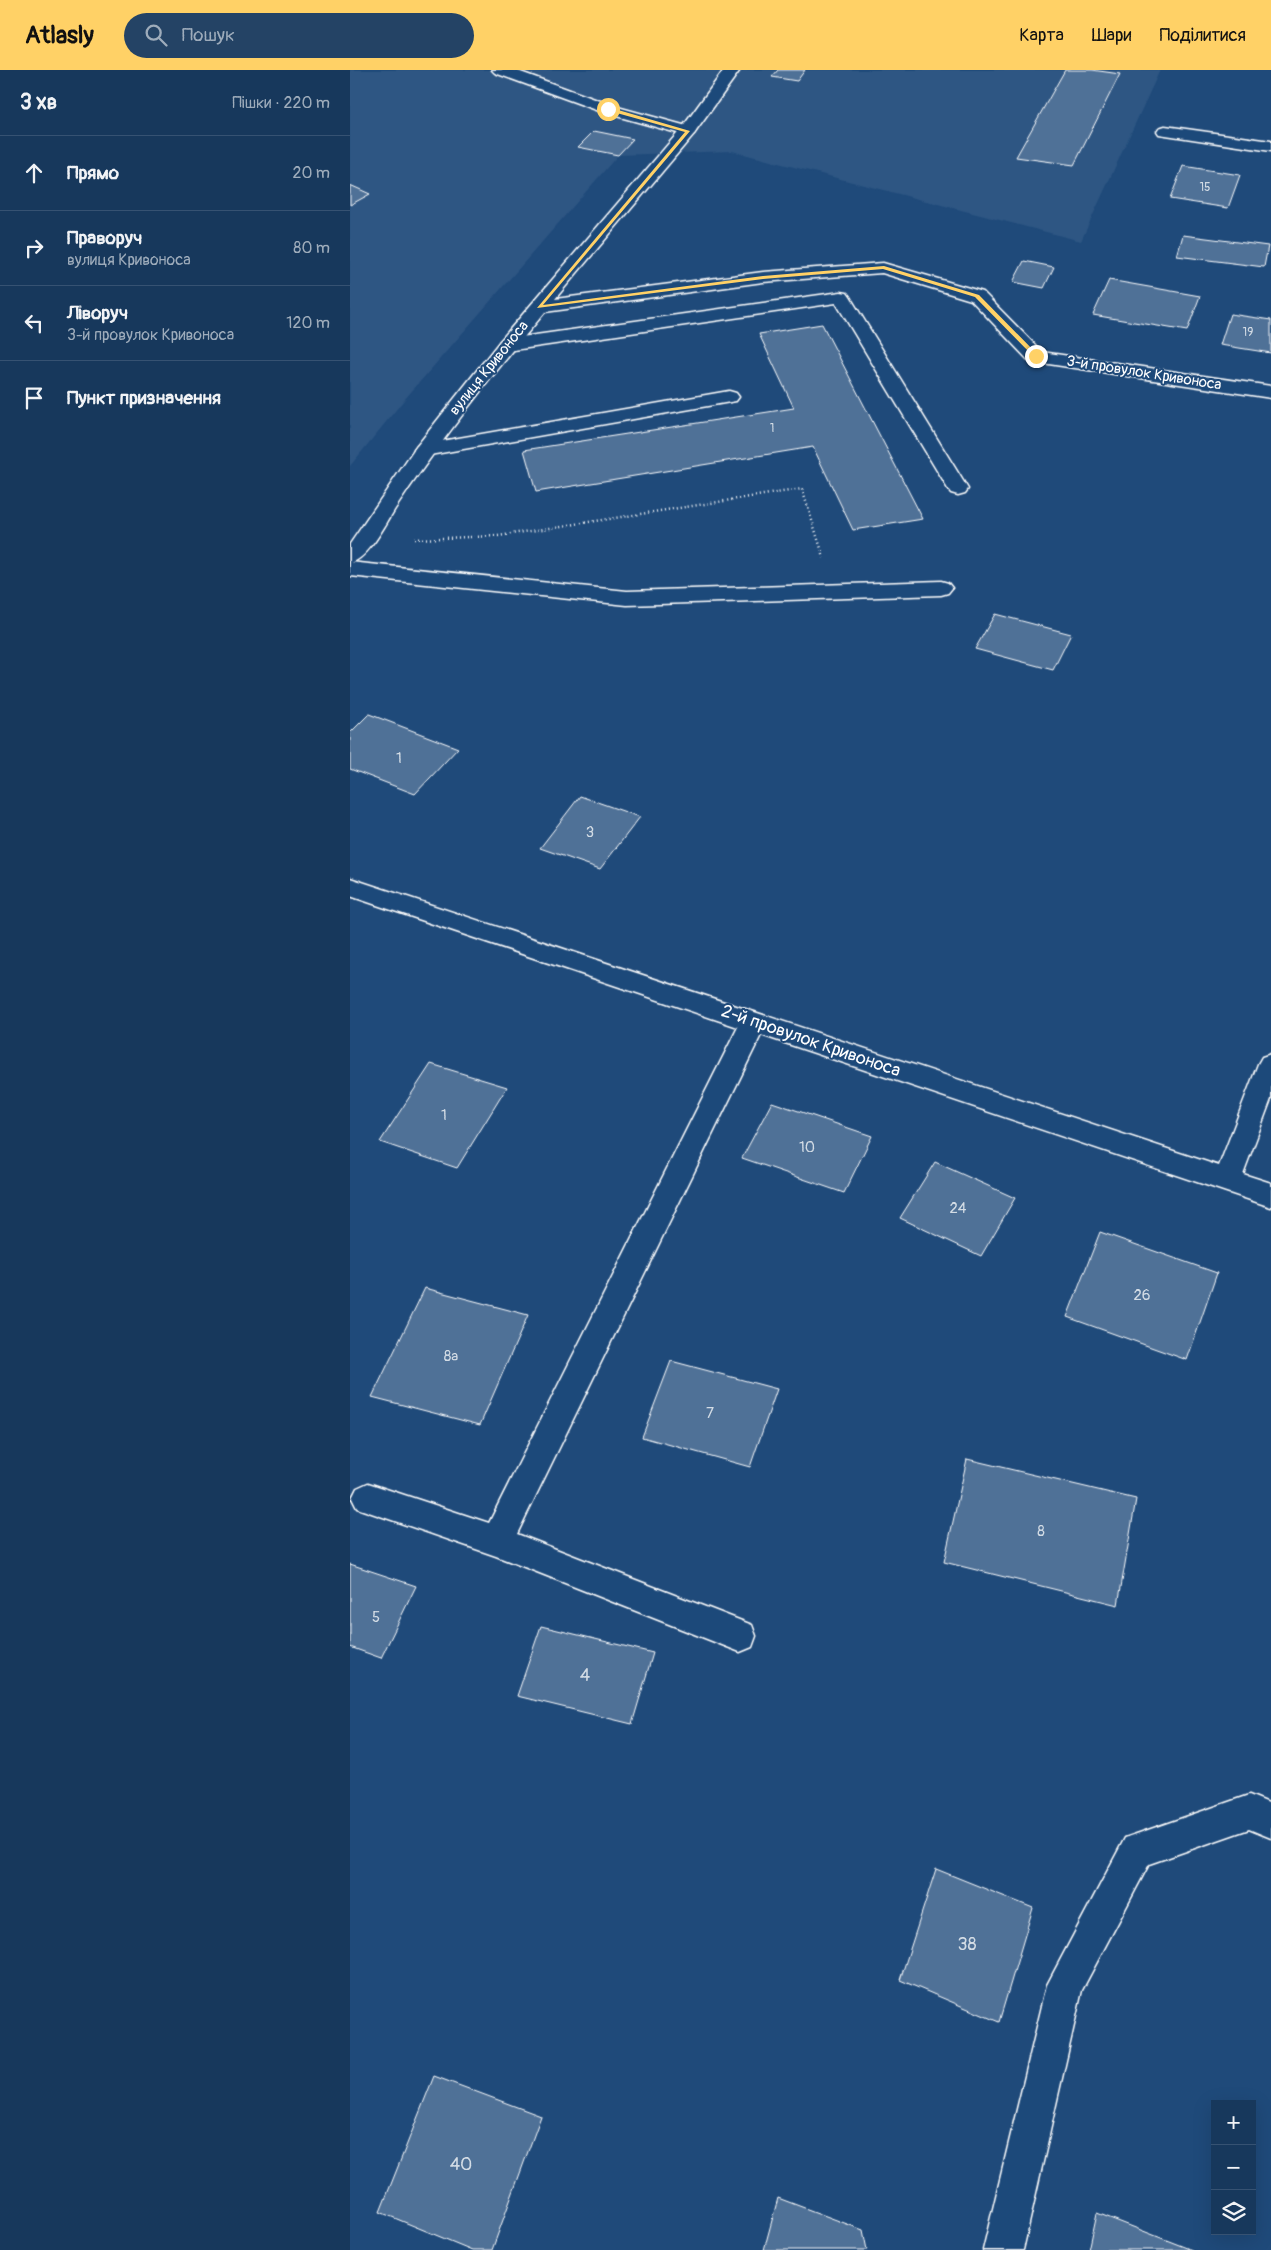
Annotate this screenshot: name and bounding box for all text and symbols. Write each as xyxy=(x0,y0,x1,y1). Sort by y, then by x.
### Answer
search box xyxy=(124,13,474,58)
text: Atlasly xyxy=(25,21,94,50)
icon: search xyxy=(142,21,170,49)
text: Пошук xyxy=(182,23,235,47)
text: Карта xyxy=(1019,24,1064,47)
text: Шари xyxy=(1092,24,1131,47)
text: Поділитися xyxy=(1159,24,1246,47)
text: 3 хв xyxy=(20,89,57,116)
text: Пішки · 220 m xyxy=(232,93,330,113)
route start xyxy=(597,98,620,121)
icon: ahead xyxy=(20,159,48,187)
text: Прямо xyxy=(67,161,119,185)
text: 20 m xyxy=(292,163,330,183)
house number: 15 xyxy=(1199,180,1211,195)
text: Праворуч xyxy=(67,226,142,250)
icon: right xyxy=(20,234,48,262)
text: 80 m xyxy=(293,238,330,258)
text: вулиця Кривоноса xyxy=(67,250,191,270)
text: Ліворуч xyxy=(67,301,128,325)
icon: left xyxy=(20,309,48,337)
text: 120 m xyxy=(286,313,330,333)
street label: вулиця Кривоноса xyxy=(445,317,533,419)
text: 3-й провулок Кривоноса xyxy=(67,325,234,345)
house number: 19 xyxy=(1243,325,1253,340)
route end xyxy=(1025,345,1048,368)
street label: 3-й провулок Кривоноса xyxy=(1065,351,1223,395)
icon: arrive xyxy=(20,384,48,412)
text: Пункт призначення xyxy=(67,386,221,410)
house number: 1 xyxy=(770,421,774,436)
house number: 1 xyxy=(396,749,402,768)
house number: 3 xyxy=(586,823,594,842)
street label: 2-й провулок Кривоноса xyxy=(718,1000,904,1082)
house number: 1 xyxy=(441,1106,447,1125)
house number: 10 xyxy=(799,1138,815,1157)
house number: 24 xyxy=(949,1199,967,1218)
house number: 26 xyxy=(1133,1286,1151,1305)
house number: 8а xyxy=(444,1347,458,1366)
house number: 7 xyxy=(706,1404,714,1423)
house number: 8 xyxy=(1037,1522,1045,1541)
house number: 5 xyxy=(372,1608,380,1627)
house number: 4 xyxy=(580,1664,591,1687)
house number: 38 xyxy=(957,1933,977,1956)
map controls xyxy=(1211,2100,1256,2235)
button: + xyxy=(1211,2100,1256,2145)
button: − xyxy=(1211,2145,1256,2190)
house number: 40 xyxy=(450,2153,472,2176)
button: layers xyxy=(1211,2190,1256,2235)

